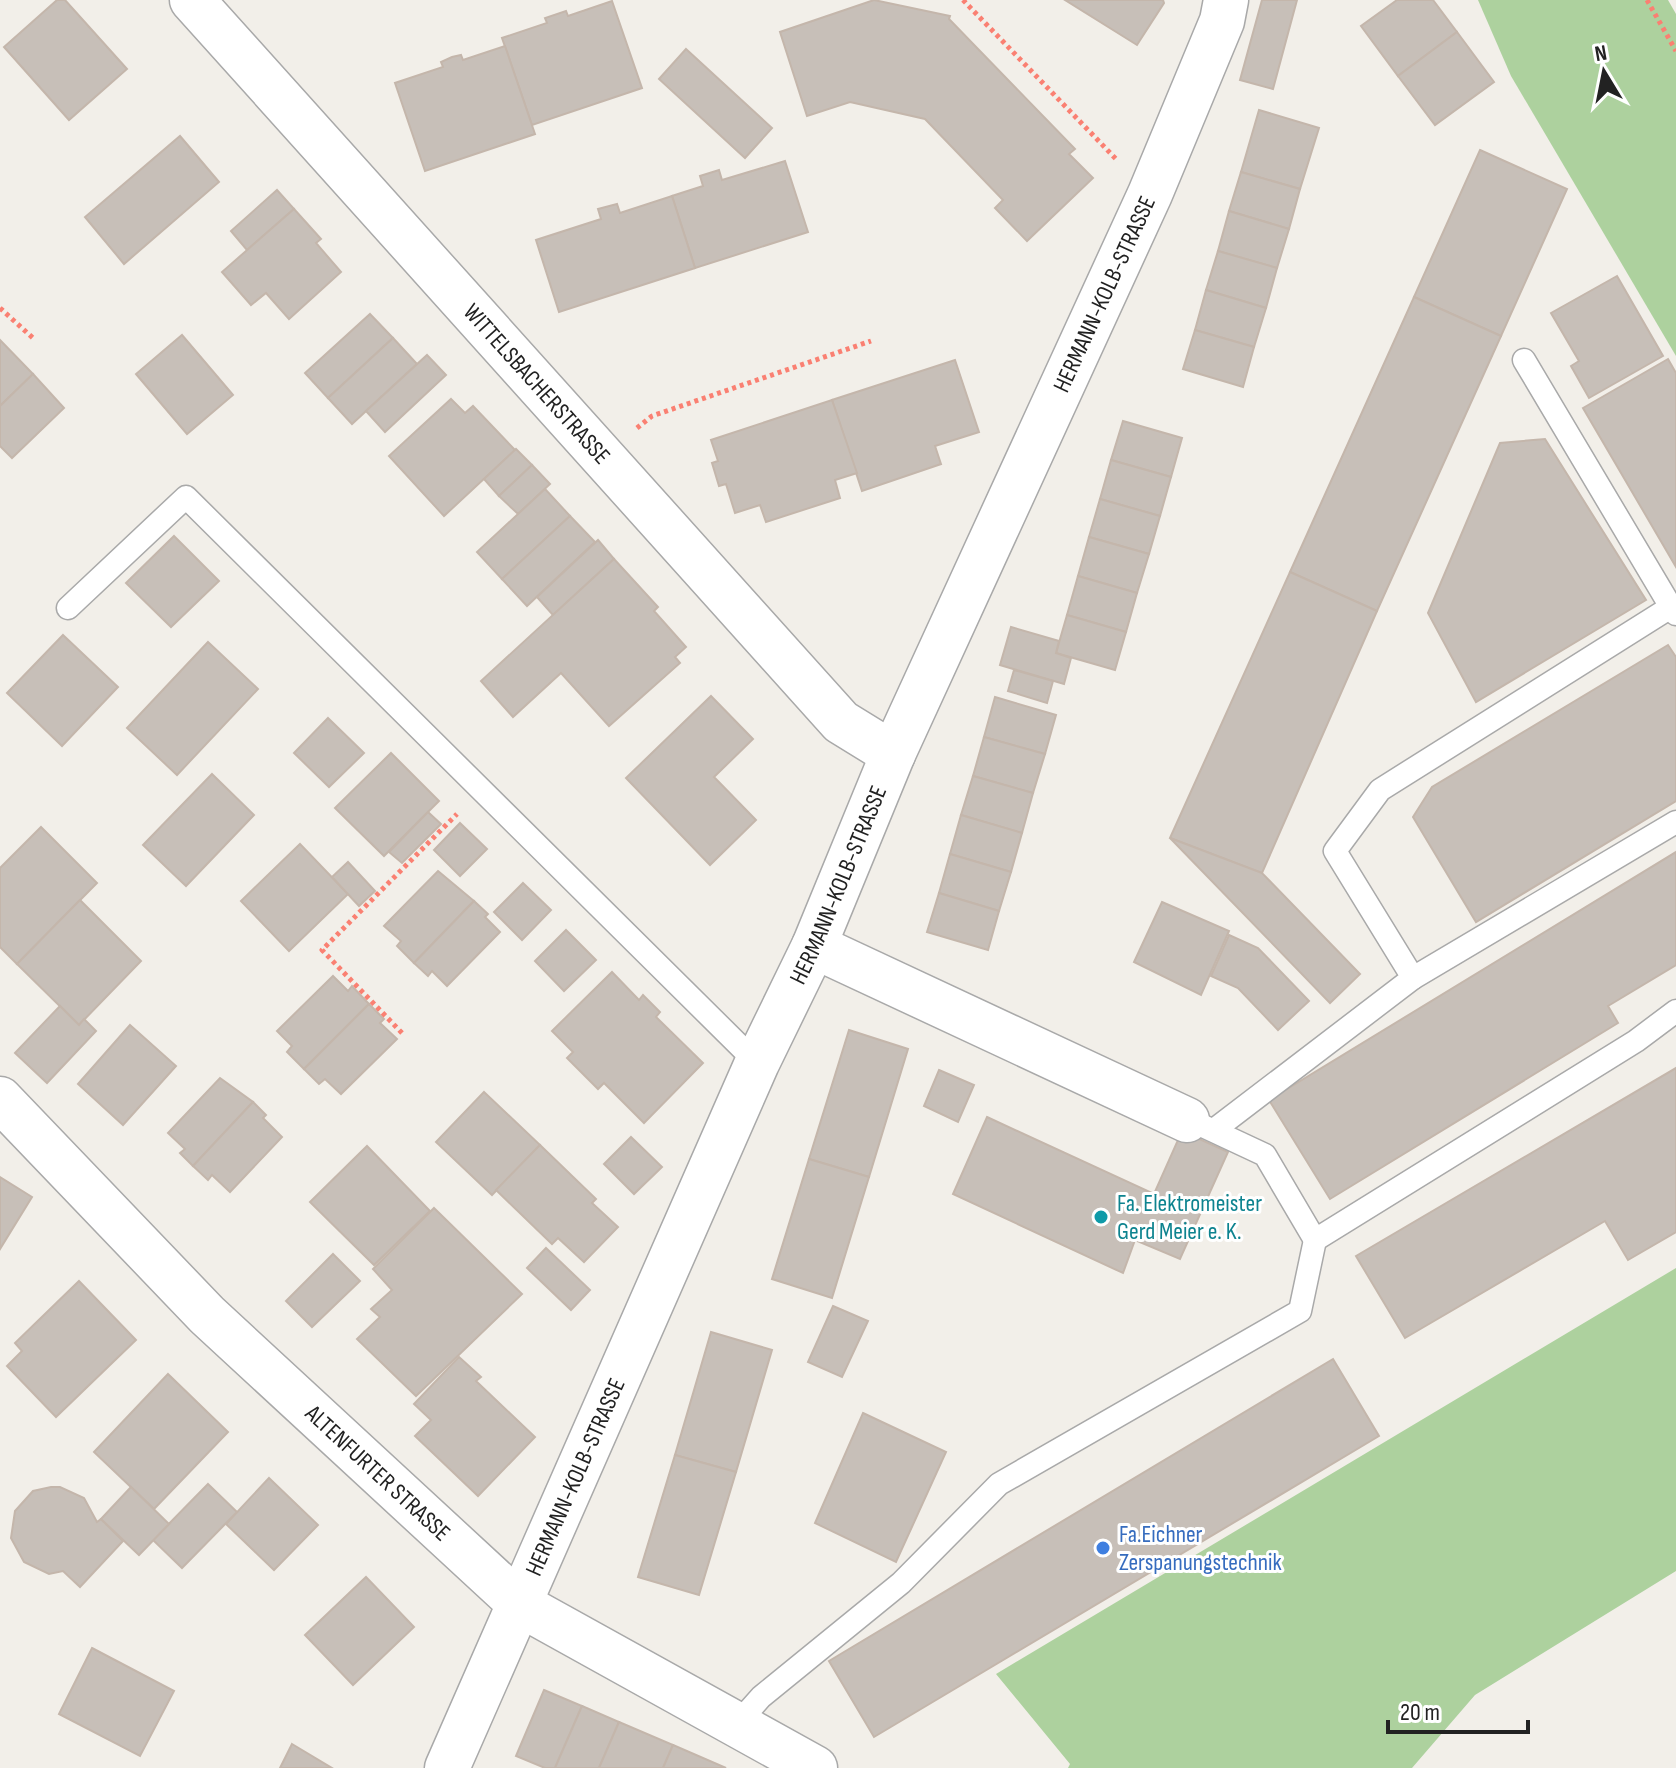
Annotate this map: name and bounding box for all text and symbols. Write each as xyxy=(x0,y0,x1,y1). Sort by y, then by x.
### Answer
north arrow xyxy=(1564,32,1644,112)
text: N xyxy=(1593,39,1609,68)
street label: HERMANN-KOLB-STRASSE xyxy=(1047,191,1162,397)
street label: WITTELSBACHERSTRASSE xyxy=(457,298,616,470)
street label: HERMANN-KOLB-STRASSE xyxy=(784,782,893,989)
place label: Fa. Elektromeister Gerd Meier e. K. xyxy=(1117,1189,1262,1246)
marker: Fa. Elektromeister Gerd Meier e. K. xyxy=(1092,1208,1110,1226)
street label: HERMANN-KOLB-STRASSE xyxy=(519,1374,632,1580)
street label: ALTENFURTER STRASSE xyxy=(298,1399,456,1547)
place label: Fa.Eichner Zerspanungstechnik xyxy=(1119,1520,1282,1577)
marker: Fa.Eichner Zerspanungstechnik xyxy=(1094,1539,1112,1557)
scale bar xyxy=(1388,1684,1528,1734)
text: 20 m xyxy=(1400,1698,1440,1727)

